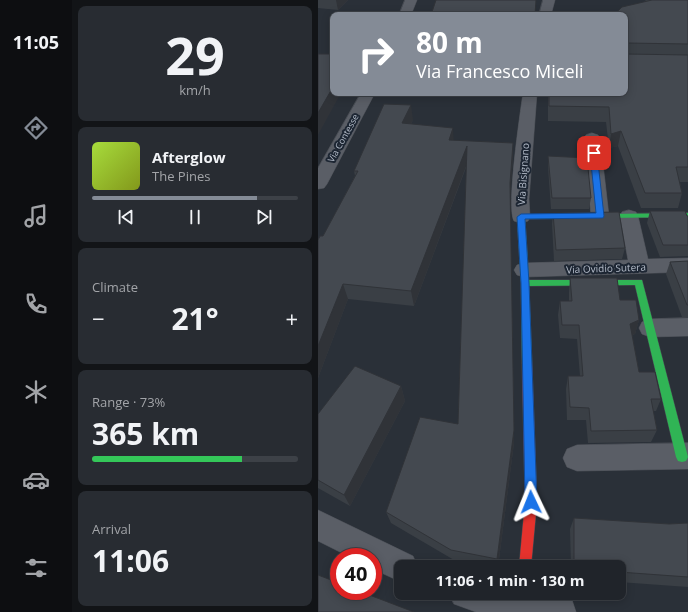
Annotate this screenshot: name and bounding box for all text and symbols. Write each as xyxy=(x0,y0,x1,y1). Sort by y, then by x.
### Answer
text: 29 xyxy=(165,19,225,90)
text: 80 m xyxy=(416,23,483,61)
icon: right xyxy=(350,28,402,80)
text: 11:05 xyxy=(13,30,59,54)
text: Via Francesco Miceli xyxy=(416,59,584,83)
text: km/h xyxy=(179,81,211,99)
street label: Via Contesse xyxy=(324,111,362,165)
icon: directions xyxy=(22,114,50,142)
pin xyxy=(577,136,611,170)
street label: Via Bisignano xyxy=(514,142,532,206)
icon: arrive xyxy=(583,142,605,164)
text: Afterglow xyxy=(152,147,226,167)
text: The Pines xyxy=(152,167,210,185)
icon: music xyxy=(22,202,50,230)
icon: previous xyxy=(115,206,137,228)
icon: pause xyxy=(184,206,206,228)
icon: next xyxy=(253,206,275,228)
street label: Via Ovidio Sutera xyxy=(566,260,646,276)
text: Climate xyxy=(92,278,138,296)
icon: phone xyxy=(22,290,50,318)
text: 21° xyxy=(171,298,219,339)
text: − xyxy=(92,303,105,333)
text: + xyxy=(285,303,298,333)
icon: climate xyxy=(22,378,50,406)
text: Range · 73% xyxy=(92,393,165,411)
text: 365 km xyxy=(92,413,199,454)
icon: car xyxy=(22,466,50,494)
position arrow xyxy=(510,481,552,523)
text: Arrival xyxy=(92,520,131,538)
text: 11:06 xyxy=(92,540,169,581)
speed limit sign: 40 xyxy=(330,548,382,600)
icon: filters xyxy=(22,554,50,582)
text: 11:06 · 1 min · 130 m xyxy=(436,570,584,590)

